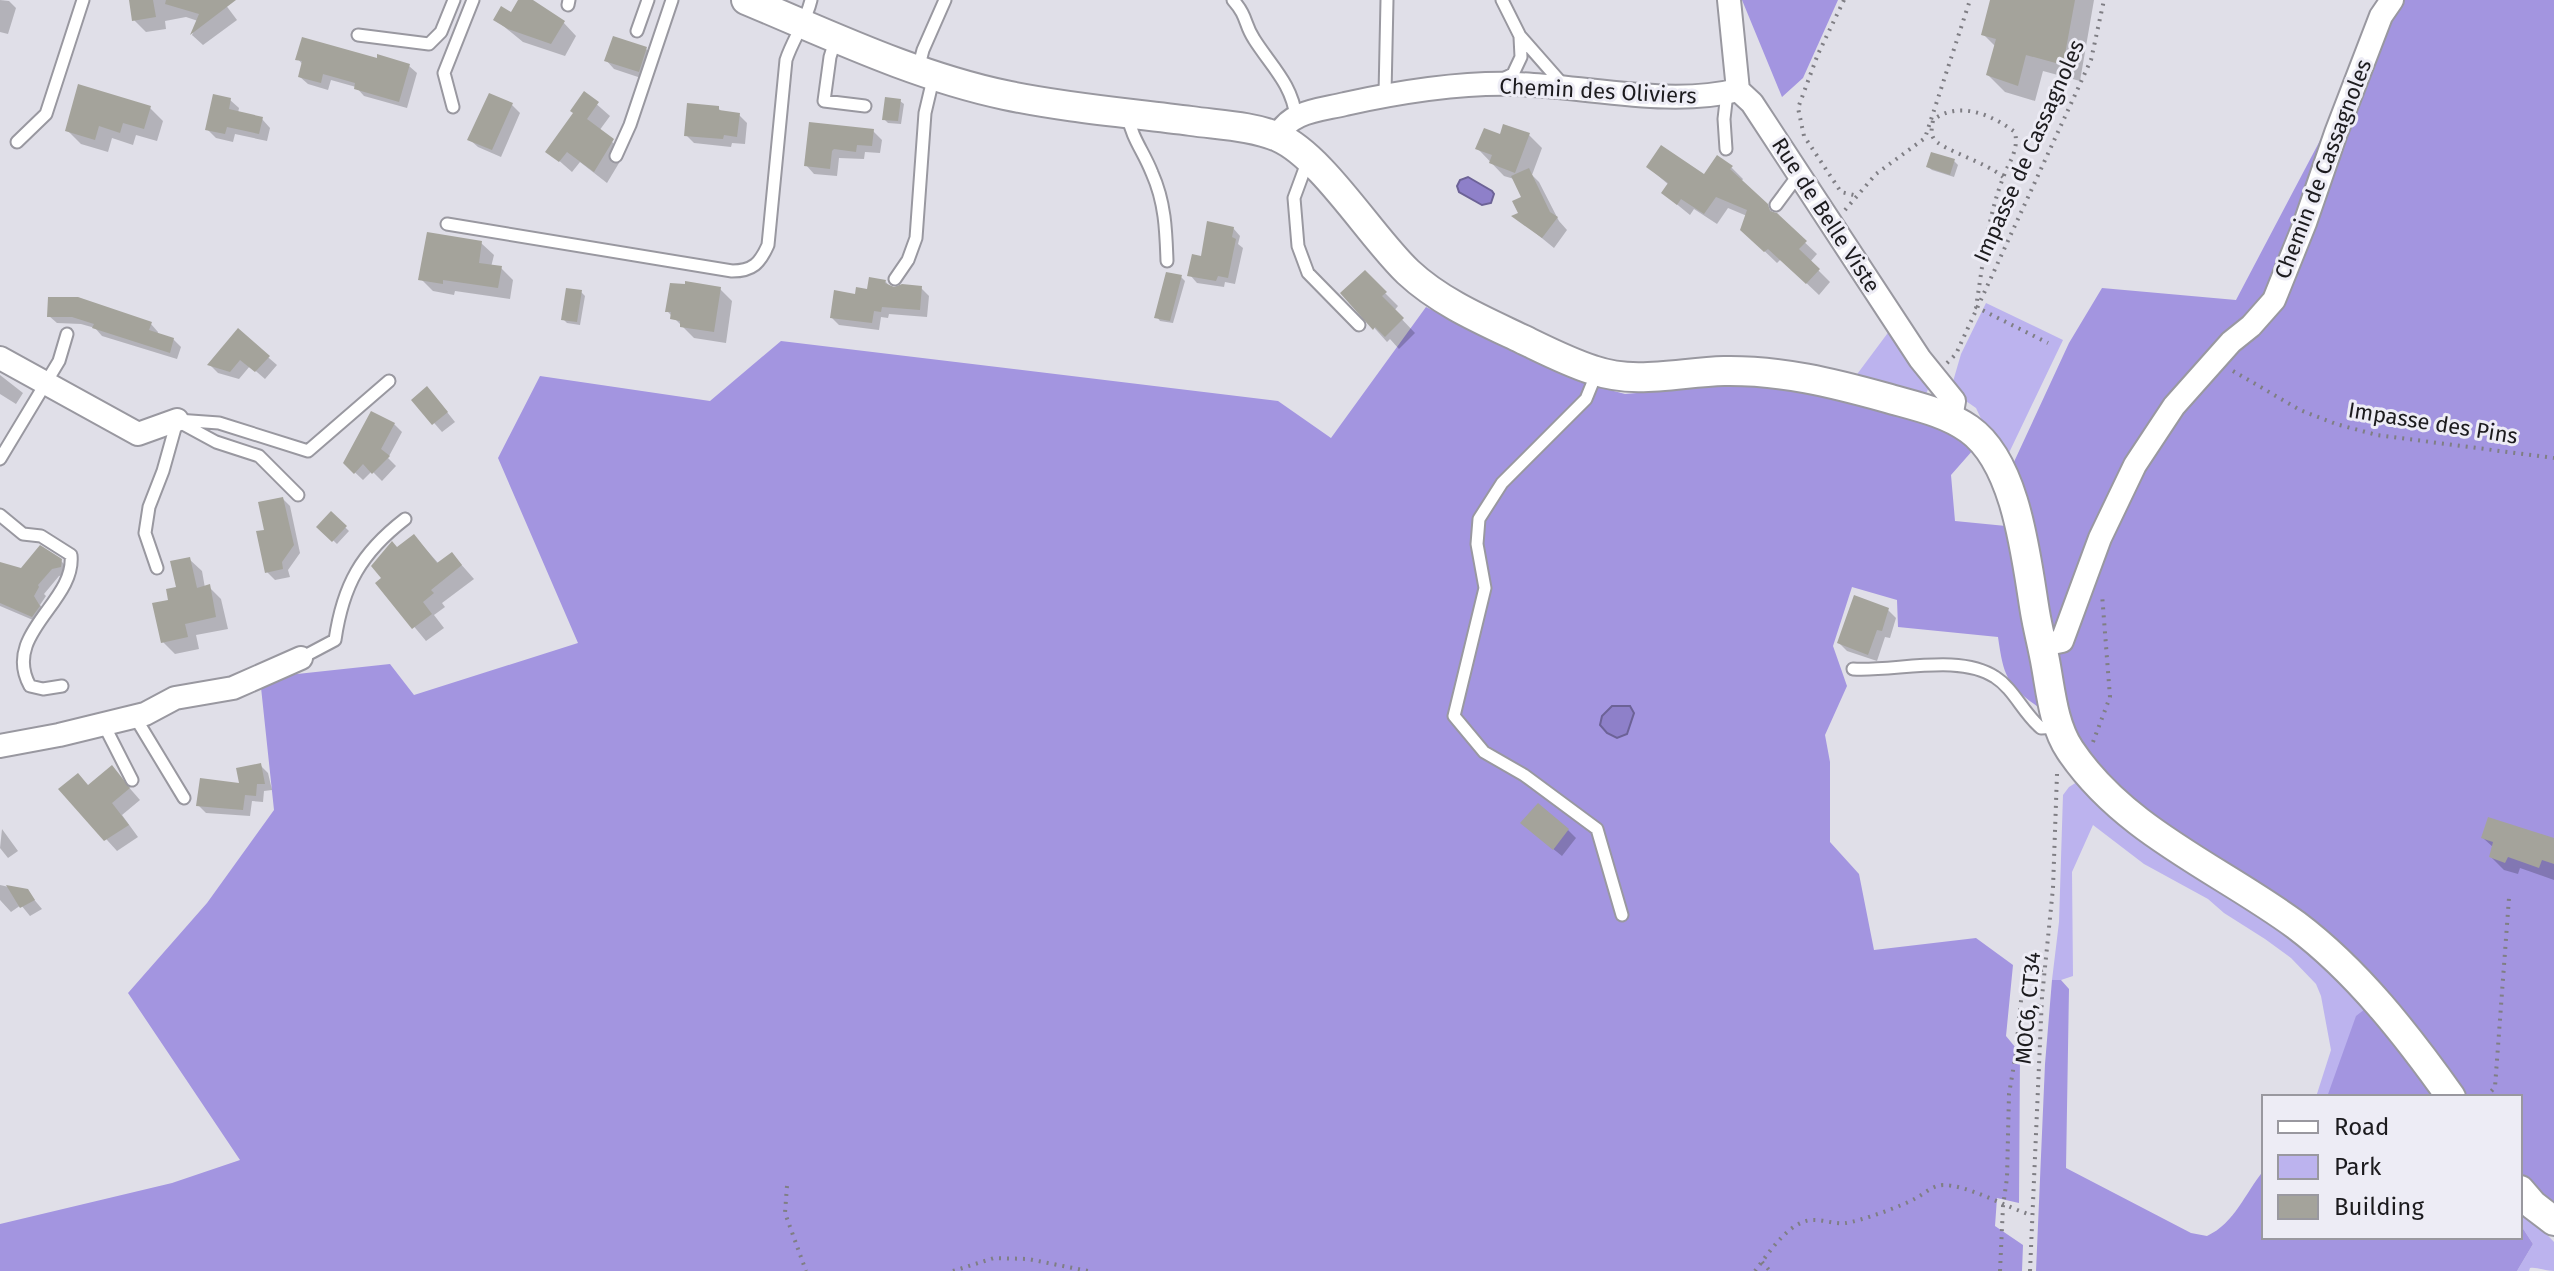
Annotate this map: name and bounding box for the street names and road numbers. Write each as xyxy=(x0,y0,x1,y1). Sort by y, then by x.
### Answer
street label: Impasse de Cassagnoles xyxy=(1968,36,2090,266)
street label: Chemin de Cassagnoles xyxy=(2269,55,2377,283)
street label: Chemin des Oliviers xyxy=(1499,72,1697,110)
street label: Rue de Belle Viste xyxy=(1766,133,1886,297)
street label: Impasse des Pins xyxy=(2346,396,2520,450)
street label: MOC6, CT34 xyxy=(2010,950,2046,1065)

